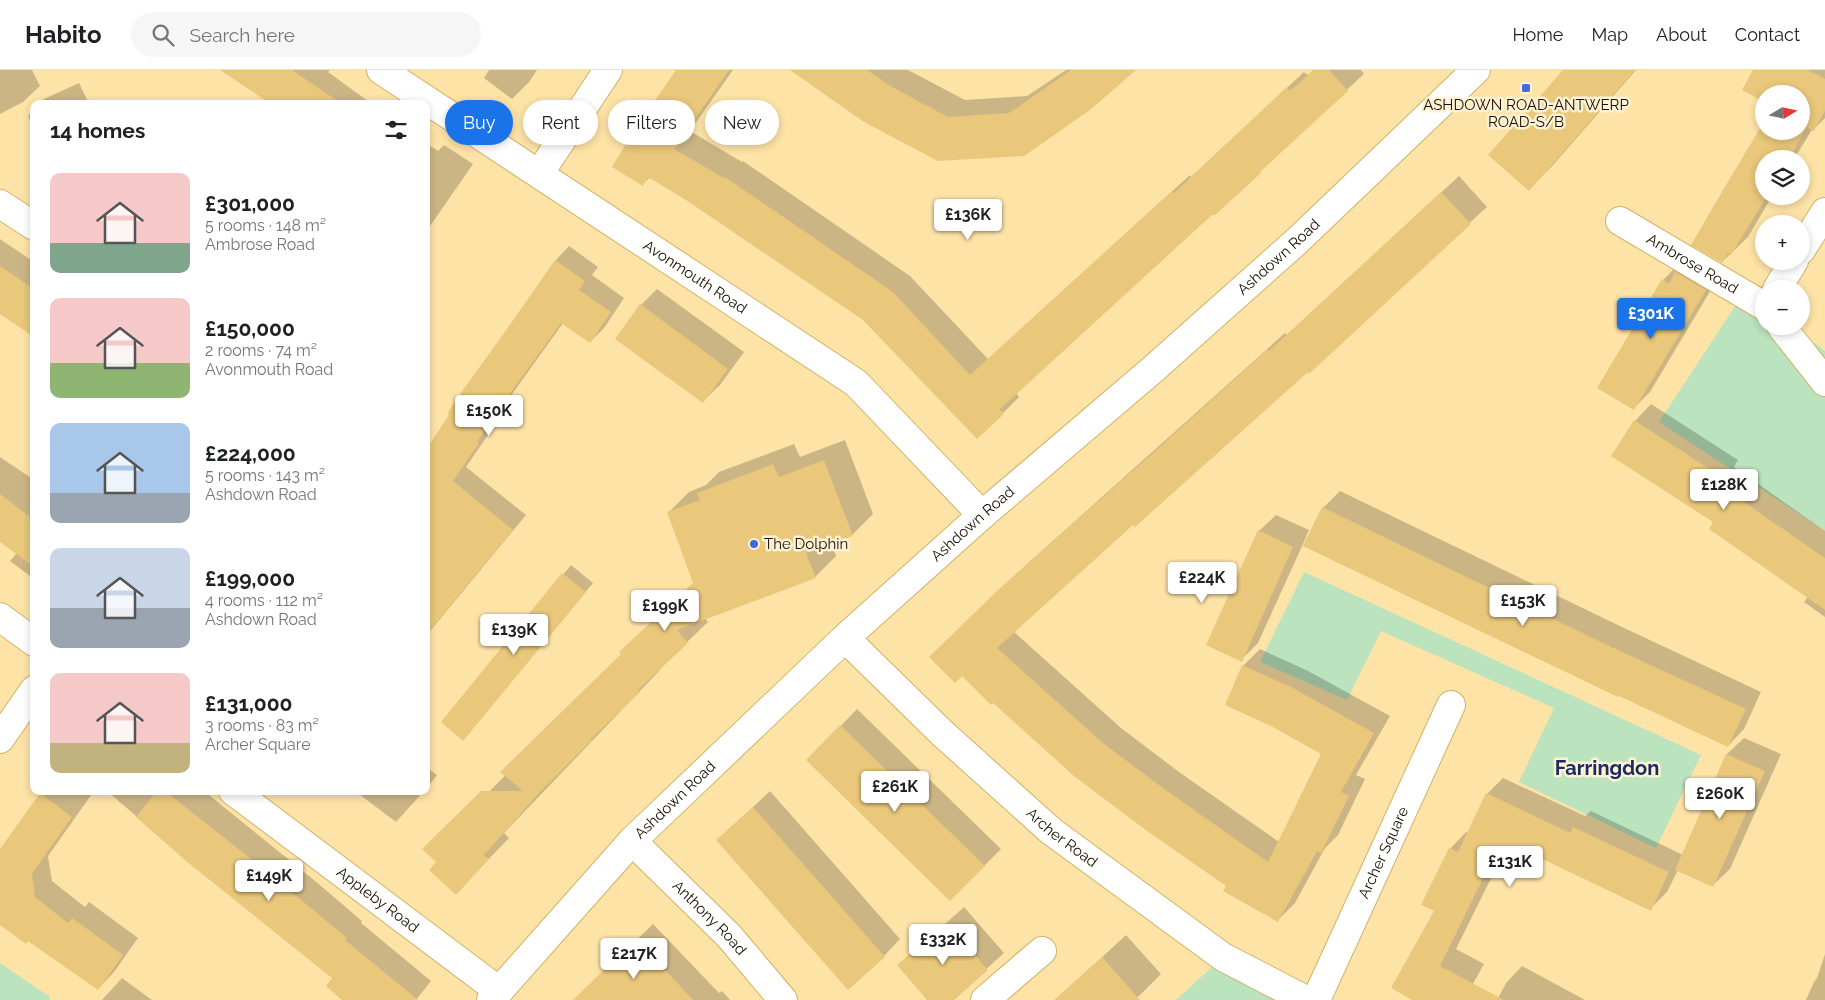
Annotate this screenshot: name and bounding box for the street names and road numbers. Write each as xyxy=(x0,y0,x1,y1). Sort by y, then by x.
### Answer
street label: Ashdown Road xyxy=(1234,215,1323,299)
street label: Ambrose Road xyxy=(1643,230,1741,298)
street label: Avonmouth Road xyxy=(640,236,750,318)
street label: Ashdown Road xyxy=(927,482,1018,565)
street label: Ashdown Road xyxy=(631,757,719,843)
street label: Archer Road xyxy=(1023,804,1101,871)
street label: Archer Square xyxy=(1355,804,1412,901)
street label: Appleby Road xyxy=(333,863,422,936)
street label: Anthony Road xyxy=(669,877,750,959)

